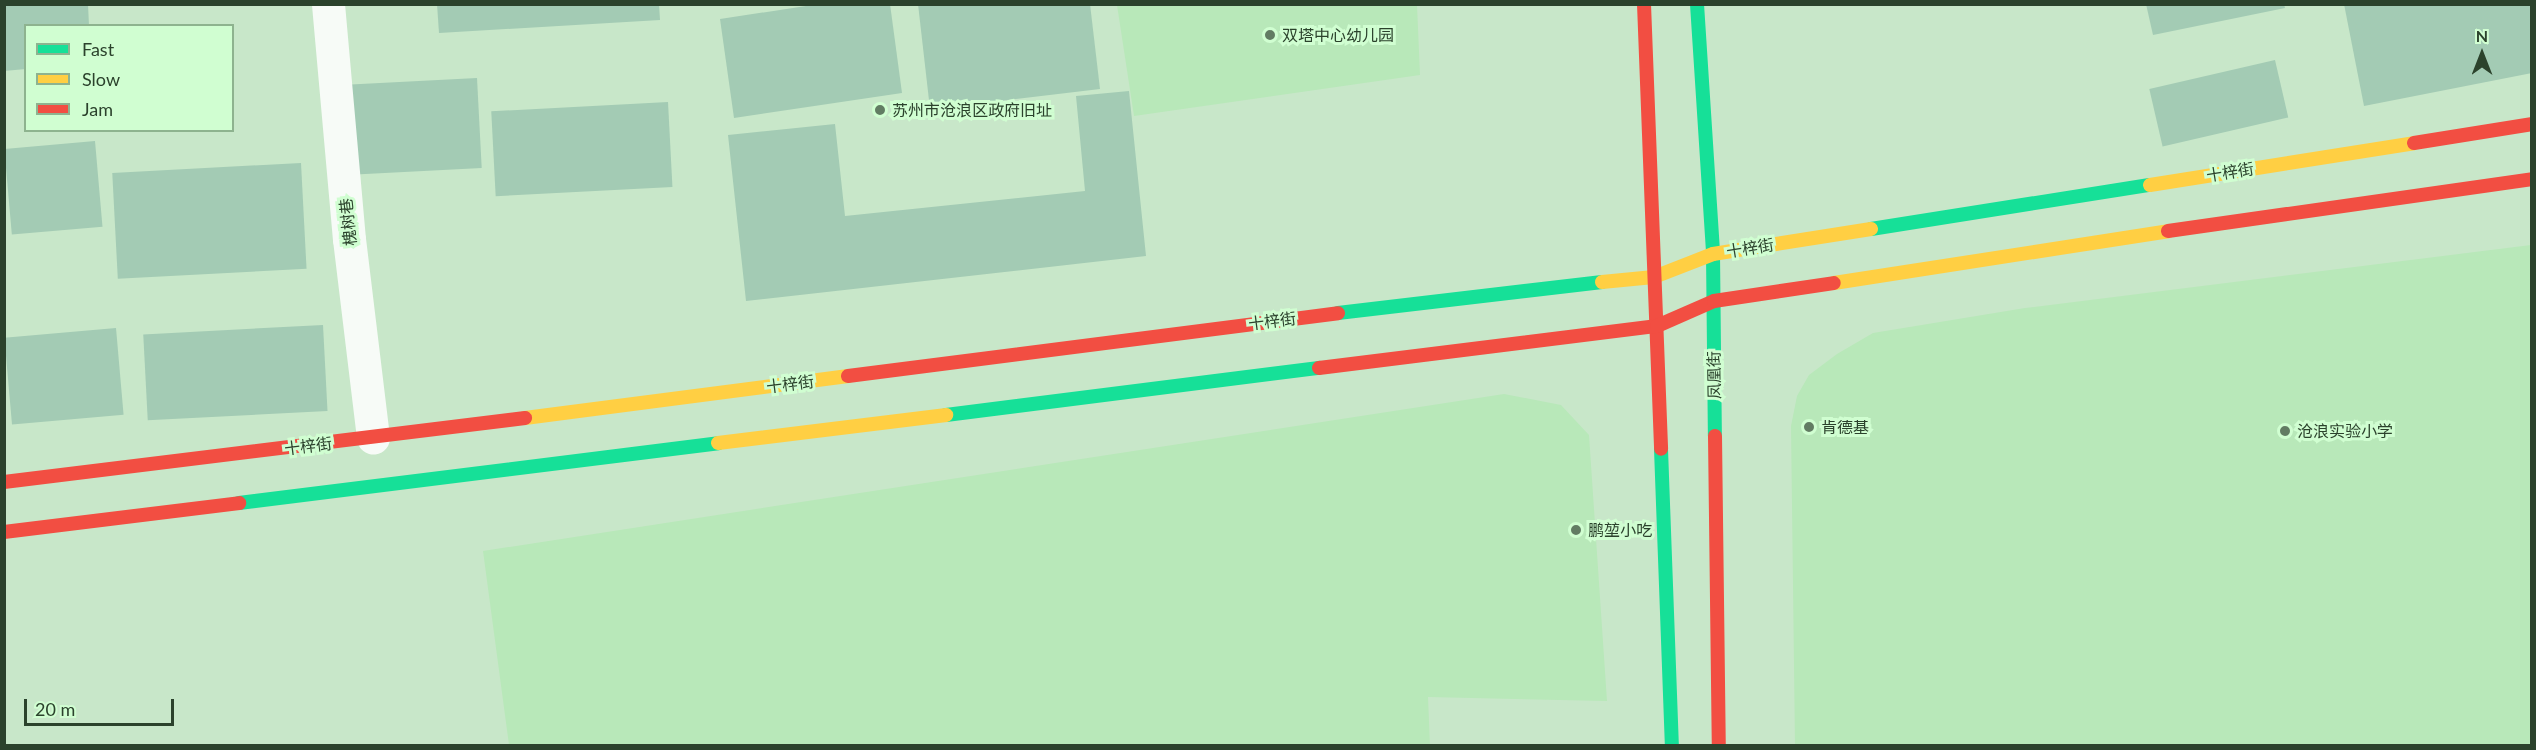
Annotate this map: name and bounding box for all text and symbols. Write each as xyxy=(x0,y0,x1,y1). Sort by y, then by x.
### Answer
legend xyxy=(24,24,234,132)
north arrow xyxy=(2452,24,2512,84)
place label: 双塔中心幼儿园 xyxy=(1282,25,1394,45)
text: N xyxy=(2476,26,2488,45)
marker: 双塔中心幼儿园 xyxy=(1263,28,1277,42)
text: Fast xyxy=(82,38,114,60)
text: Slow xyxy=(82,68,120,90)
text: Jam xyxy=(82,98,113,120)
place label: 苏州市沧浪区政府旧址 xyxy=(892,100,1052,120)
marker: 苏州市沧浪区政府旧址 xyxy=(873,103,887,117)
street label: 十梓街 xyxy=(2205,159,2255,185)
street label: 槐树巷 xyxy=(336,197,360,247)
street label: 十梓街 xyxy=(1725,235,1775,261)
street label: 十梓街 xyxy=(1247,309,1297,333)
street label: 凤凰街 xyxy=(1704,351,1724,399)
street label: 十梓街 xyxy=(765,372,815,396)
place label: 肯德基 xyxy=(1821,417,1869,437)
marker: 肯德基 xyxy=(1802,420,1816,434)
place label: 沧浪实验小学 xyxy=(2297,421,2393,441)
marker: 沧浪实验小学 xyxy=(2278,424,2292,438)
street label: 十梓街 xyxy=(283,434,333,458)
place label: 鹏堃小吃 xyxy=(1588,520,1652,540)
marker: 鹏堃小吃 xyxy=(1569,523,1583,537)
scale bar xyxy=(27,687,177,725)
text: 20 m xyxy=(35,698,75,720)

